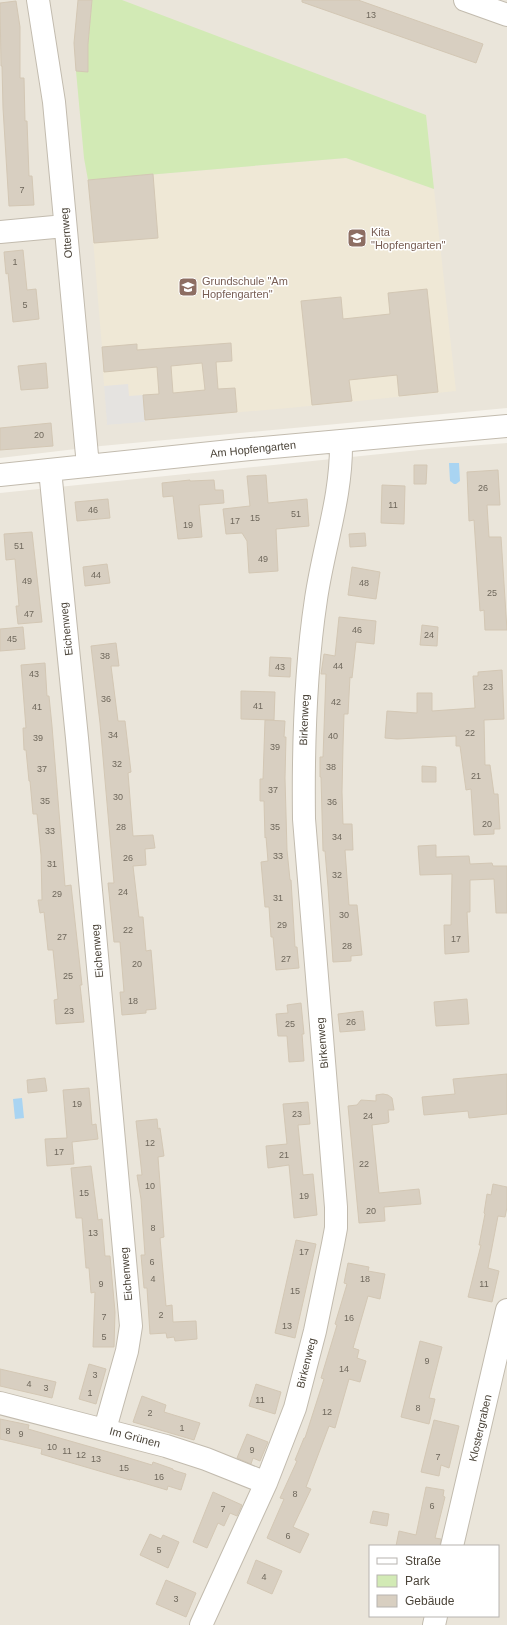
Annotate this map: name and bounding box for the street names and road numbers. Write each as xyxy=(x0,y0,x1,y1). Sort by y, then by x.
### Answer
street label: Otternweg xyxy=(58,207,74,259)
street label: Am Hopfengarten xyxy=(209,439,297,459)
street label: Eichenweg xyxy=(57,602,75,656)
street label: Birkenweg xyxy=(297,694,311,746)
street label: Eichenweg xyxy=(89,924,105,978)
street label: Birkenweg xyxy=(314,1017,330,1069)
street label: Eichenweg xyxy=(118,1247,134,1301)
street label: Birkenweg xyxy=(294,1337,318,1389)
street label: Klostergraben xyxy=(466,1393,494,1463)
street label: Im Grünen xyxy=(108,1424,162,1450)

